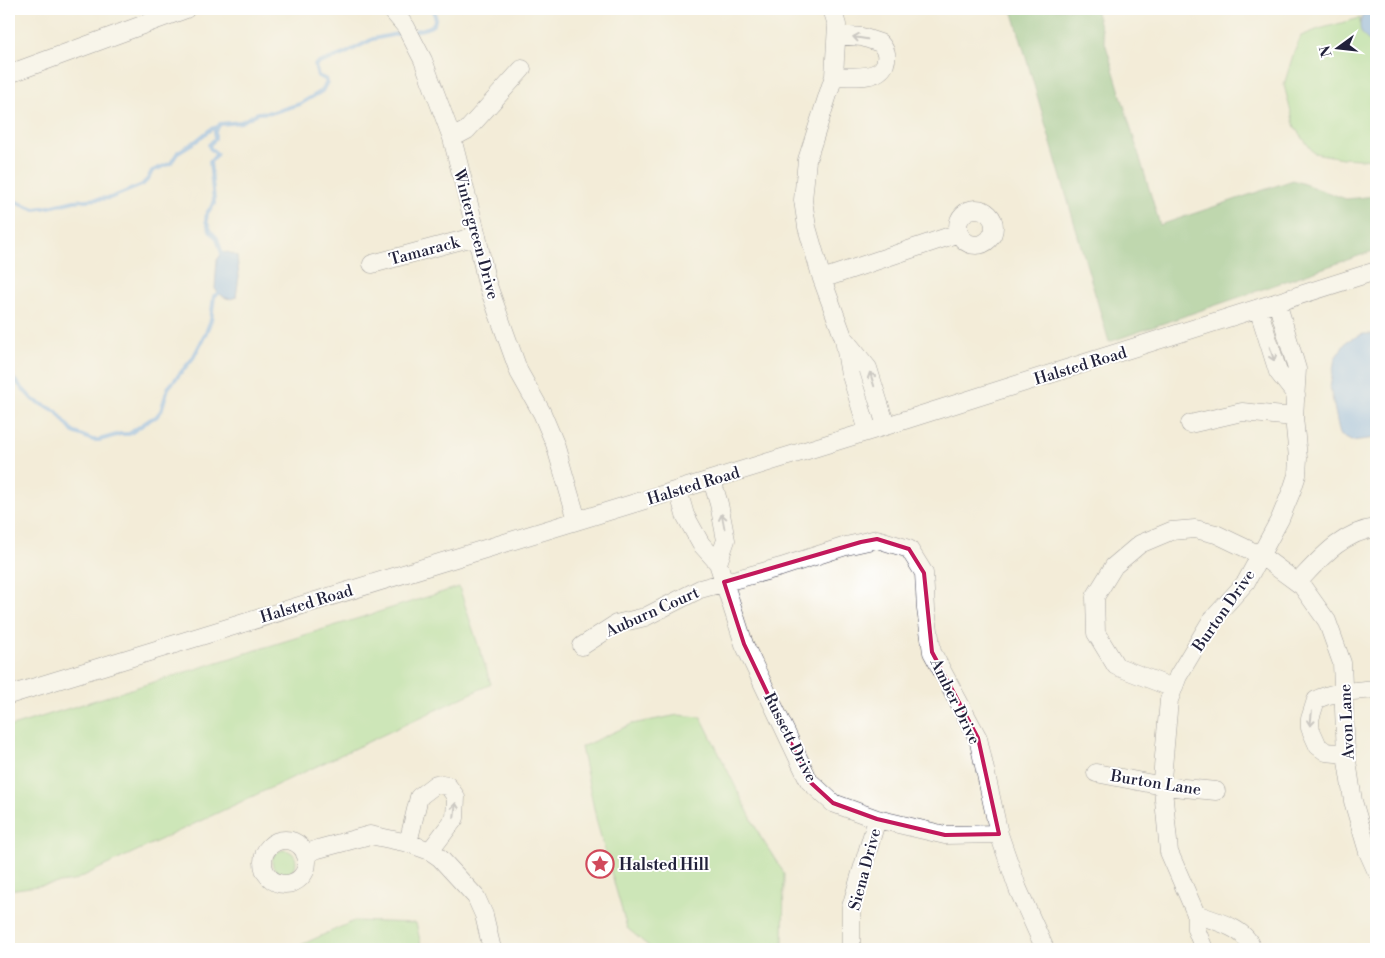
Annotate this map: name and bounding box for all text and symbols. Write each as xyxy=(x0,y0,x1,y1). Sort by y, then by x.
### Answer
north arrow xyxy=(1312,22,1362,72)
one-way arrow xyxy=(852,32,868,42)
text: N xyxy=(1316,43,1337,59)
street label: Wintergreen Drive xyxy=(449,166,503,302)
street label: Tamarack xyxy=(387,232,463,270)
street label: Halsted Road xyxy=(1032,342,1129,390)
one-way arrow xyxy=(1268,346,1278,362)
one-way arrow xyxy=(866,372,876,388)
street label: Halsted Road xyxy=(645,462,742,510)
one-way arrow xyxy=(717,514,727,530)
street label: Burton Drive xyxy=(1188,566,1259,656)
street label: Halsted Road xyxy=(258,580,355,628)
street label: Auburn Court xyxy=(602,582,703,642)
street label: Amber Drive xyxy=(925,654,985,748)
street label: Avon Lane xyxy=(1335,684,1359,761)
street label: Russett Drive xyxy=(759,689,821,785)
one-way arrow xyxy=(1306,710,1316,726)
street label: Burton Lane xyxy=(1108,766,1203,800)
one-way arrow xyxy=(450,803,460,819)
street label: Siena Drive xyxy=(844,826,886,913)
place icon: Halsted Hill xyxy=(585,849,615,879)
place label: Halsted Hill xyxy=(619,855,710,875)

